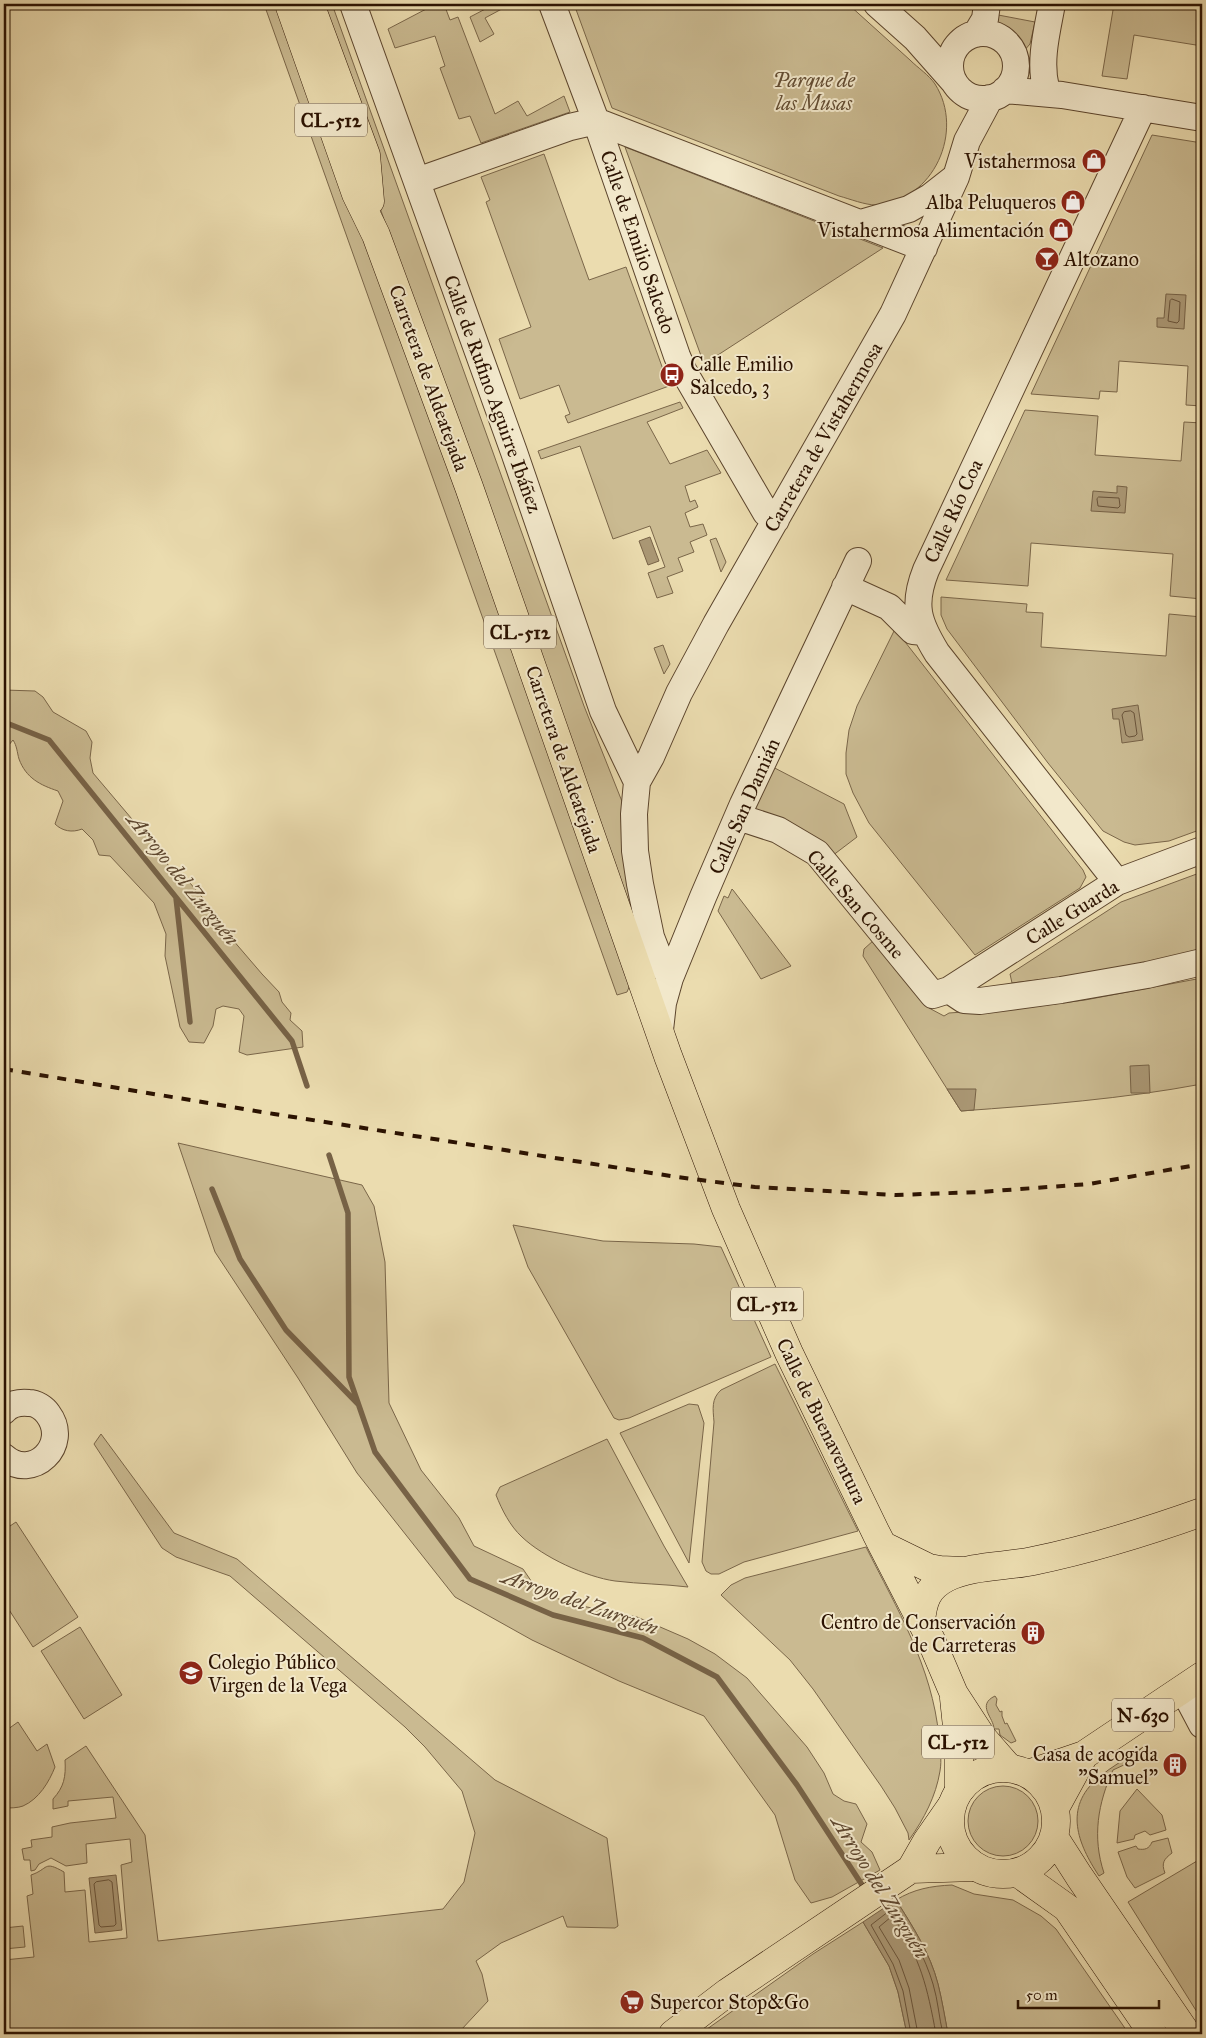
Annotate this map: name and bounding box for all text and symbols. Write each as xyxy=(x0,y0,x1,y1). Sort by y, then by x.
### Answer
park label: Parque de las Musas xyxy=(773,68,855,115)
road number: CL-512 xyxy=(295,104,367,136)
street label: Calle de Emilio Salcedo xyxy=(595,147,681,337)
shop icon: Vistahermosa xyxy=(1081,148,1107,174)
place label: Vistahermosa xyxy=(963,149,1077,173)
shop icon: Alba Peluqueros xyxy=(1060,189,1086,215)
place label: Alba Peluqueros xyxy=(925,190,1056,215)
shop icon: Vistahermosa Alimentación xyxy=(1048,217,1074,243)
place label: Vistahermosa Alimentación xyxy=(816,218,1044,242)
bar icon: Altozano xyxy=(1034,246,1060,272)
place label: Altozano xyxy=(1063,247,1139,271)
street label: Calle de Rufino Aguirre Ibáñez xyxy=(438,272,547,517)
street label: Carretera de Aldeatejada xyxy=(384,282,474,475)
street label: Carretera de Vistahermosa xyxy=(759,337,888,536)
place label: Calle Emilio Salcedo, 3 xyxy=(690,352,793,399)
bus stop icon: Calle Emilio Salcedo, 3 xyxy=(659,362,685,388)
street label: Calle Río Coa xyxy=(919,455,988,567)
road number: CL-512 xyxy=(484,616,556,649)
street label: Carretera de Aldeatejada xyxy=(521,662,608,856)
street label: Calle San Damián xyxy=(703,734,785,878)
water label: Arroyo del Zurguén xyxy=(120,806,245,951)
street label: Calle San Cosme xyxy=(802,845,910,963)
street label: Calle Guarda xyxy=(1021,874,1123,950)
road number: CL-512 xyxy=(731,1288,803,1320)
street label: Calle de Buenaventura xyxy=(771,1334,873,1508)
water label: Arroyo del Zurguén xyxy=(496,1562,662,1641)
place label: Centro de Conservación de Carreteras xyxy=(821,1610,1016,1657)
building icon: Centro de Conservación de Carreteras xyxy=(1020,1620,1046,1646)
place label: Colegio Público Virgen de la Vega xyxy=(207,1650,348,1698)
school or university icon: Colegio Público Virgen de la Vega xyxy=(178,1660,204,1686)
road number: N-630 xyxy=(1112,1698,1174,1732)
road number: CL-512 xyxy=(922,1725,994,1758)
place label: Casa de acogida "Samuel" xyxy=(1033,1742,1159,1789)
building icon: Casa de acogida "Samuel" xyxy=(1162,1752,1188,1778)
water label: Arroyo del Zurguén xyxy=(824,1809,934,1963)
scale bar xyxy=(1018,1978,1160,2010)
text: 50 m xyxy=(1026,1986,1058,2004)
supermarket icon: Supercor Stop&Go xyxy=(619,1989,645,2015)
place label: Supercor Stop&Go xyxy=(650,1990,809,2014)

